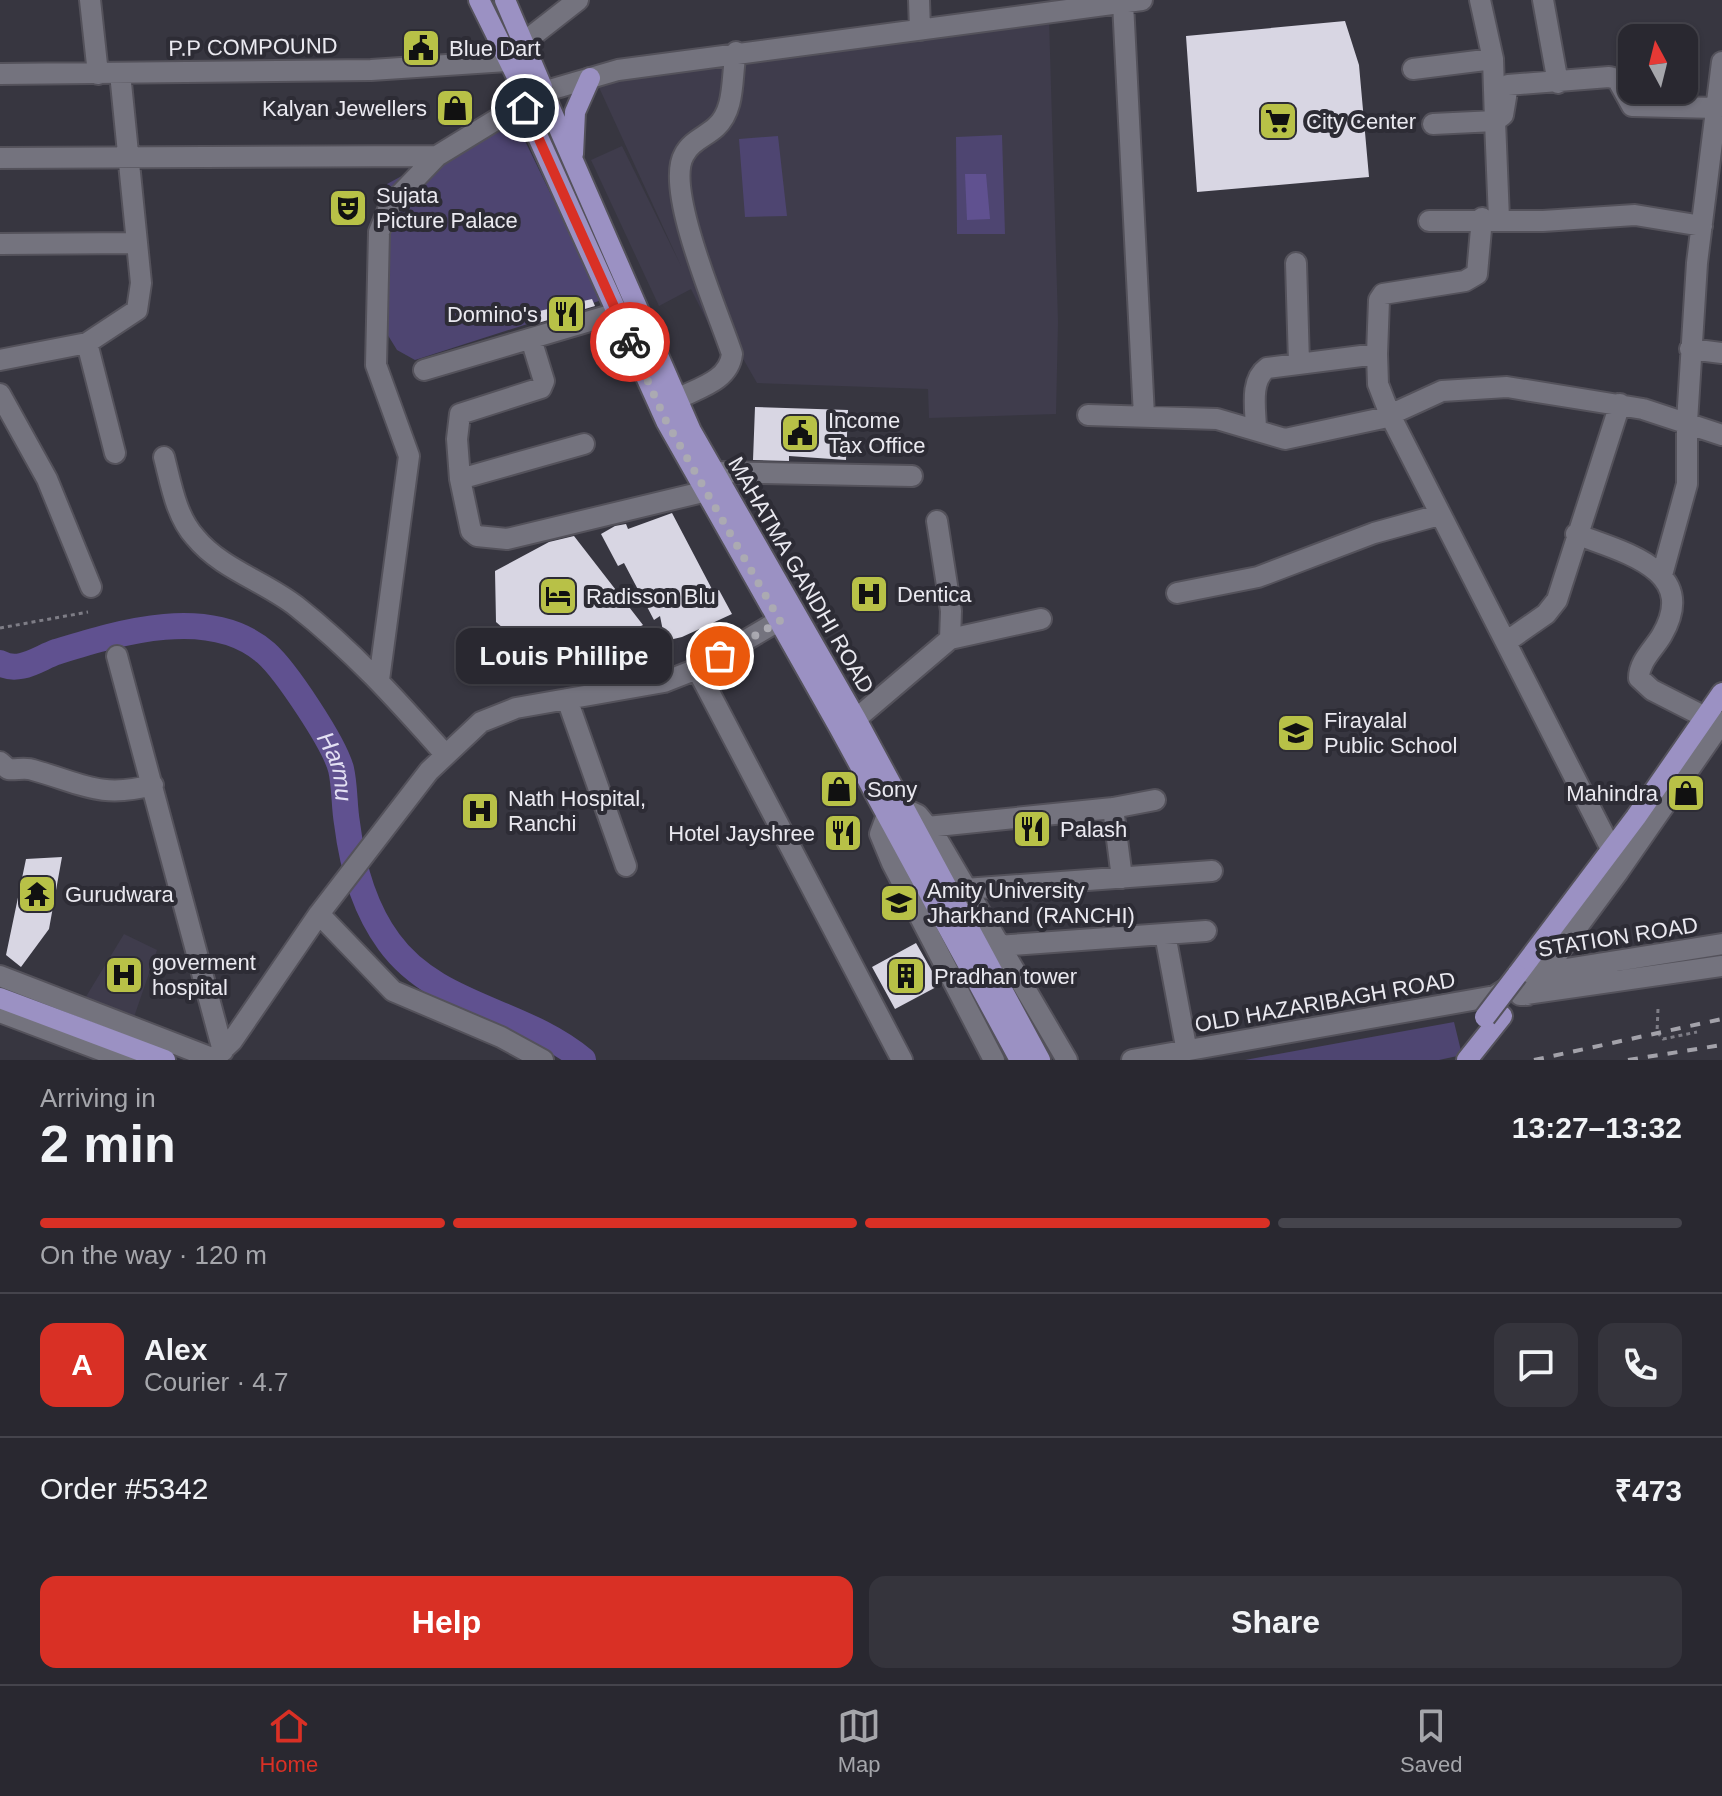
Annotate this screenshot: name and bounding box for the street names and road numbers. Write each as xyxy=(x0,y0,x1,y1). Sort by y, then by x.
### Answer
street label: P.P COMPOUND xyxy=(168,33,338,61)
street label: MAHATMA GANDHI ROAD xyxy=(723,452,879,698)
street label: STATION ROAD xyxy=(1536,912,1700,962)
street label: OLD HAZARIBAGH ROAD xyxy=(1193,967,1457,1037)

